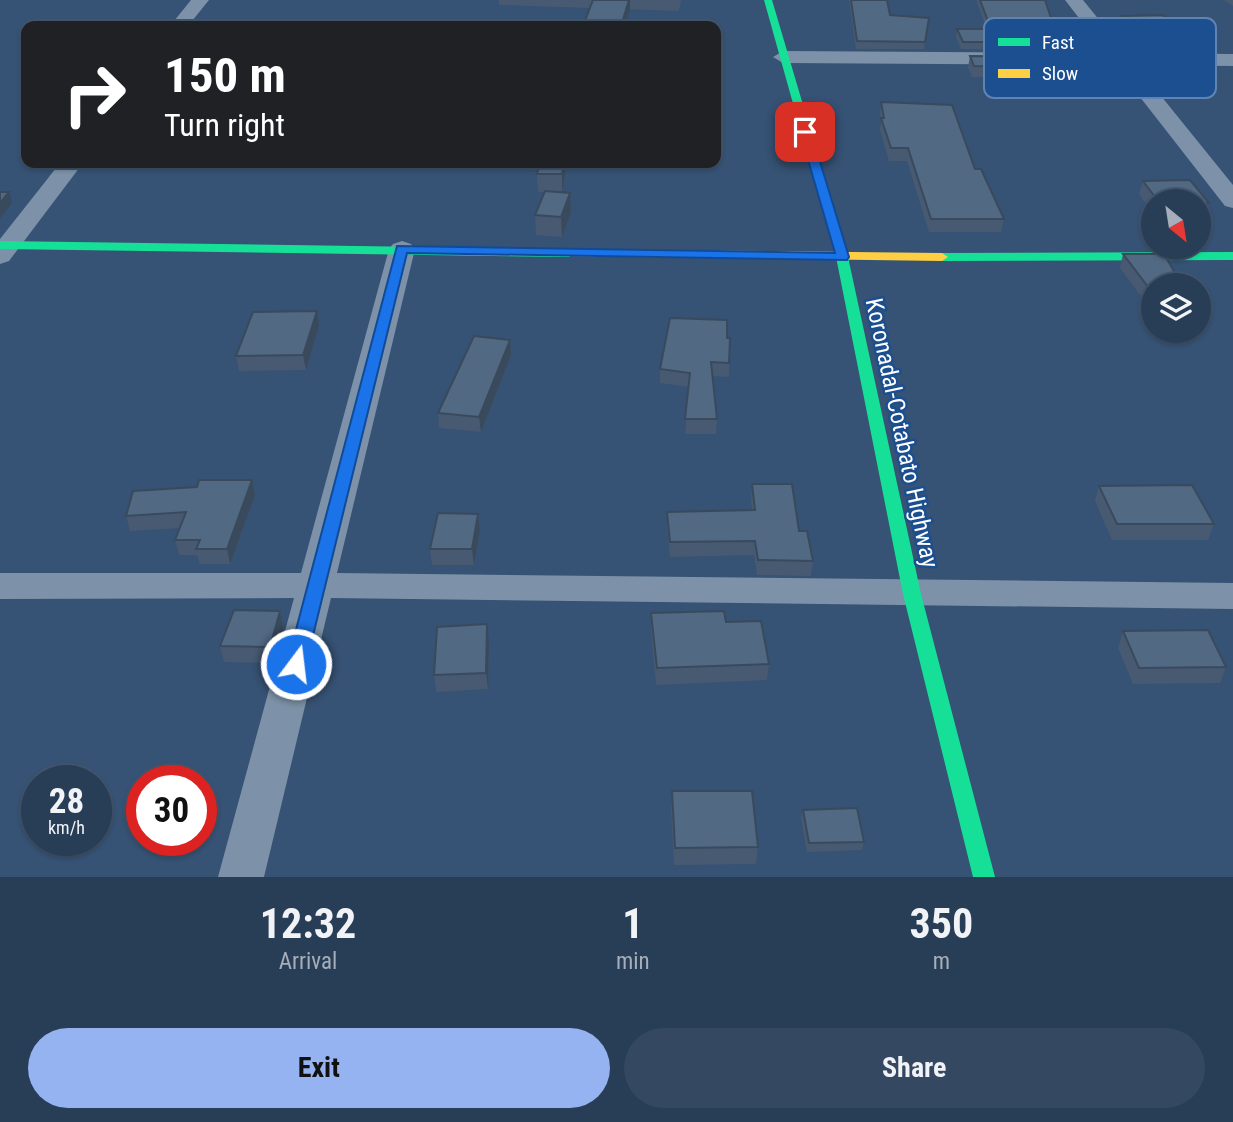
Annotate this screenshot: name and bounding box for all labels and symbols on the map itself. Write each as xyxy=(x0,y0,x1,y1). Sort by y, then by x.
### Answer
legend xyxy=(984,18,1216,98)
text: Fast xyxy=(1042,31,1074,54)
text: Slow xyxy=(1042,62,1078,85)
pin xyxy=(775,102,835,162)
north arrow xyxy=(1141,189,1211,259)
street label: Koronadal-Cotabato Highway xyxy=(860,296,944,570)
position arrow xyxy=(259,627,333,701)
speed limit sign: 30 xyxy=(126,765,217,856)

